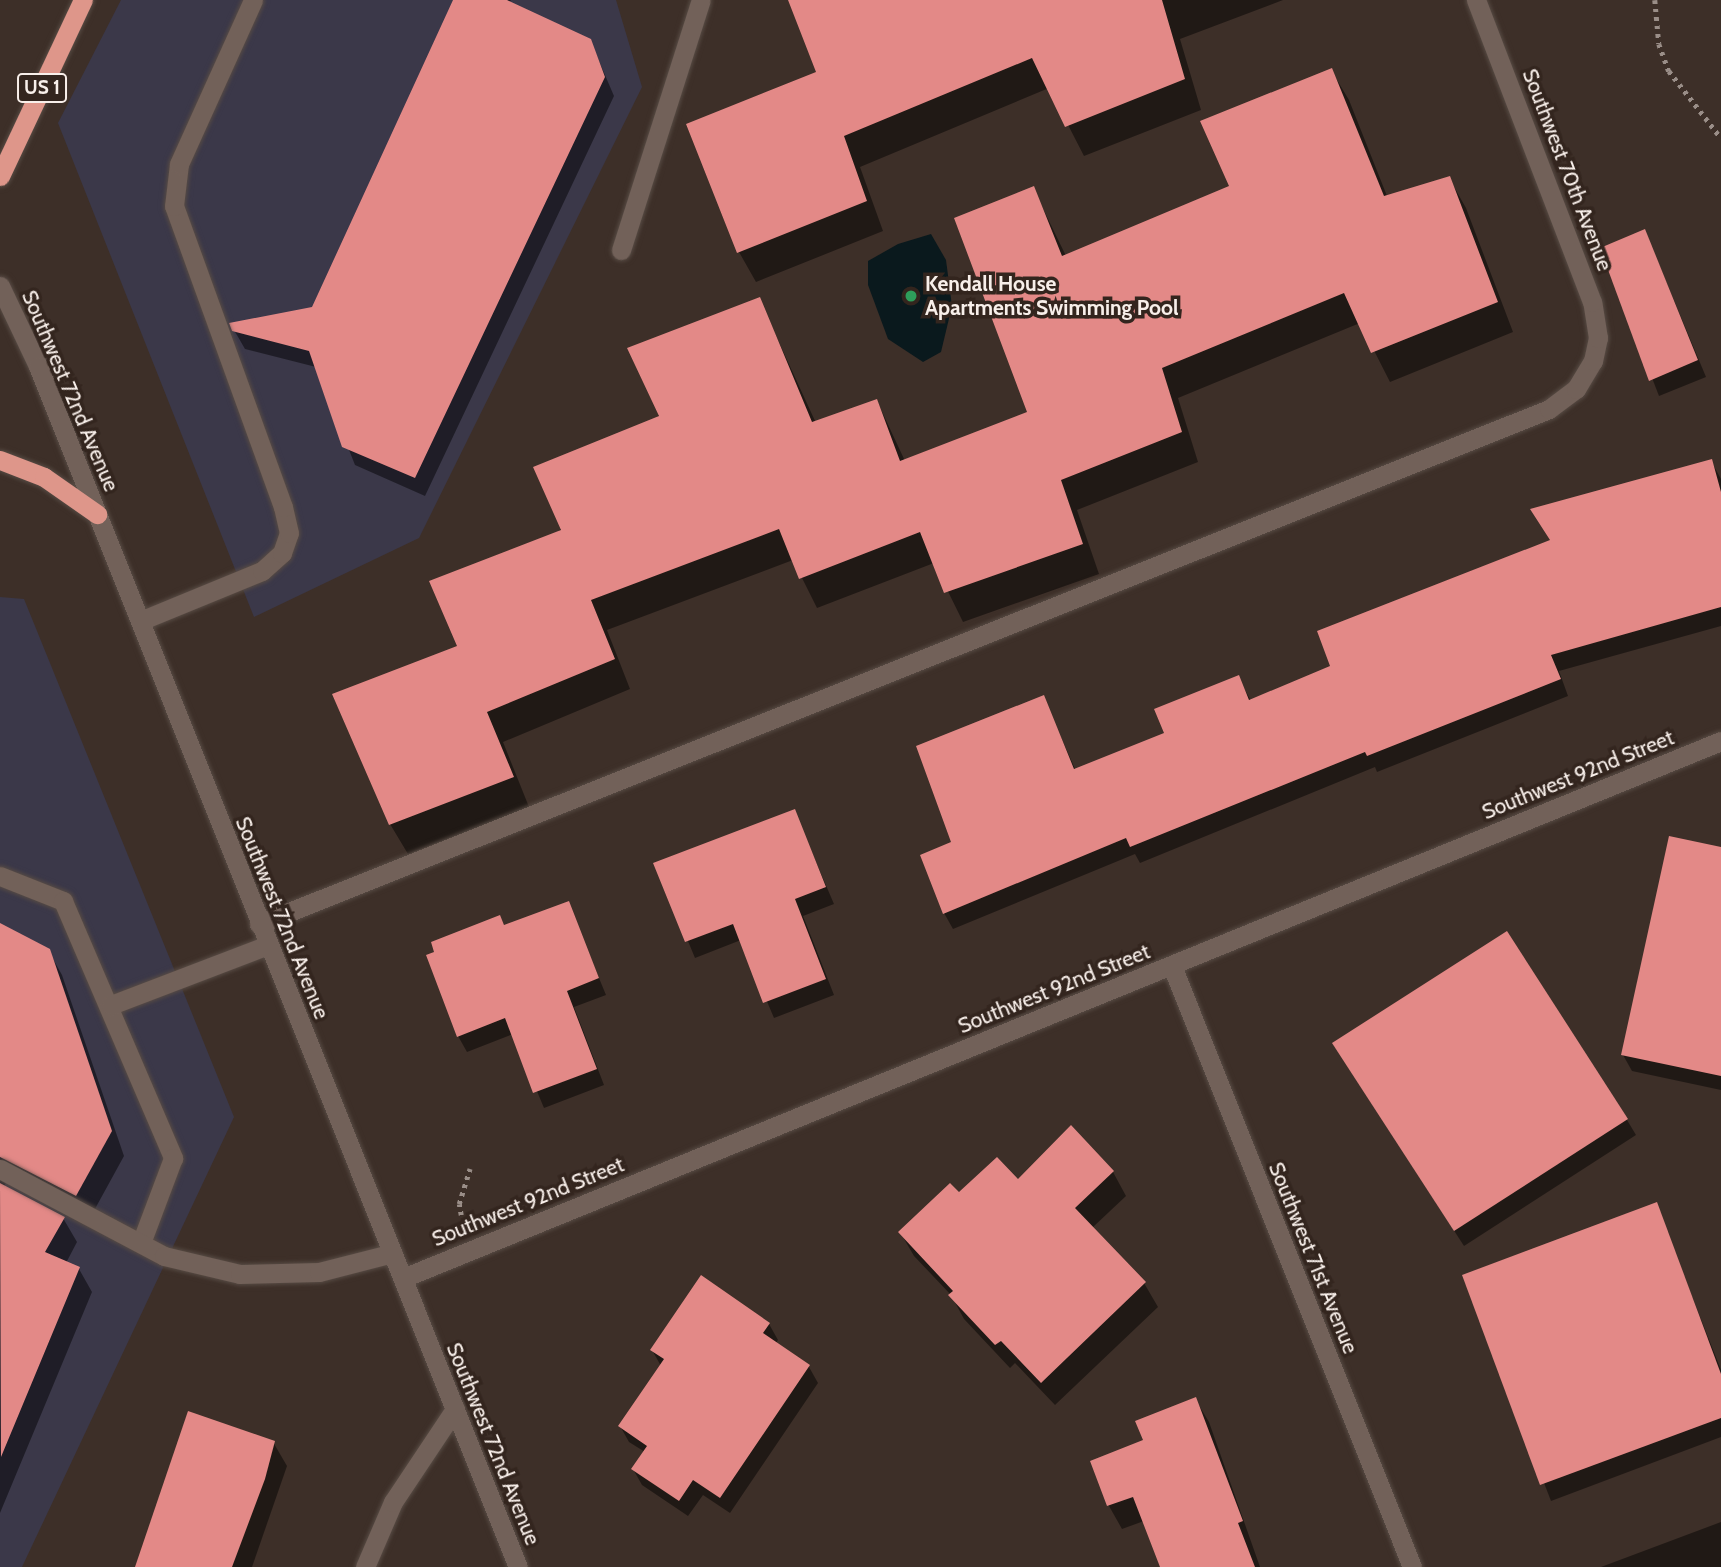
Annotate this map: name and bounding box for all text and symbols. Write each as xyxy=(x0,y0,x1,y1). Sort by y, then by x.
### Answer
street label: Southwest 70th Avenue xyxy=(1517,65,1617,275)
road number: US 1 xyxy=(16,72,68,104)
place label: Kendall House Apartments Swimming Pool xyxy=(925,271,1178,321)
street label: Southwest 72nd Avenue xyxy=(16,287,124,495)
marker: Kendall House Apartments Swimming Pool xyxy=(903,288,919,304)
street label: Southwest 92nd Street xyxy=(1478,725,1678,825)
street label: Southwest 72nd Avenue xyxy=(230,813,334,1023)
street label: Southwest 92nd Street xyxy=(954,939,1154,1039)
street label: Southwest 92nd Street xyxy=(428,1152,628,1252)
street label: Southwest 71st Avenue xyxy=(1263,1159,1363,1357)
street label: Southwest 72nd Avenue xyxy=(441,1339,545,1549)

